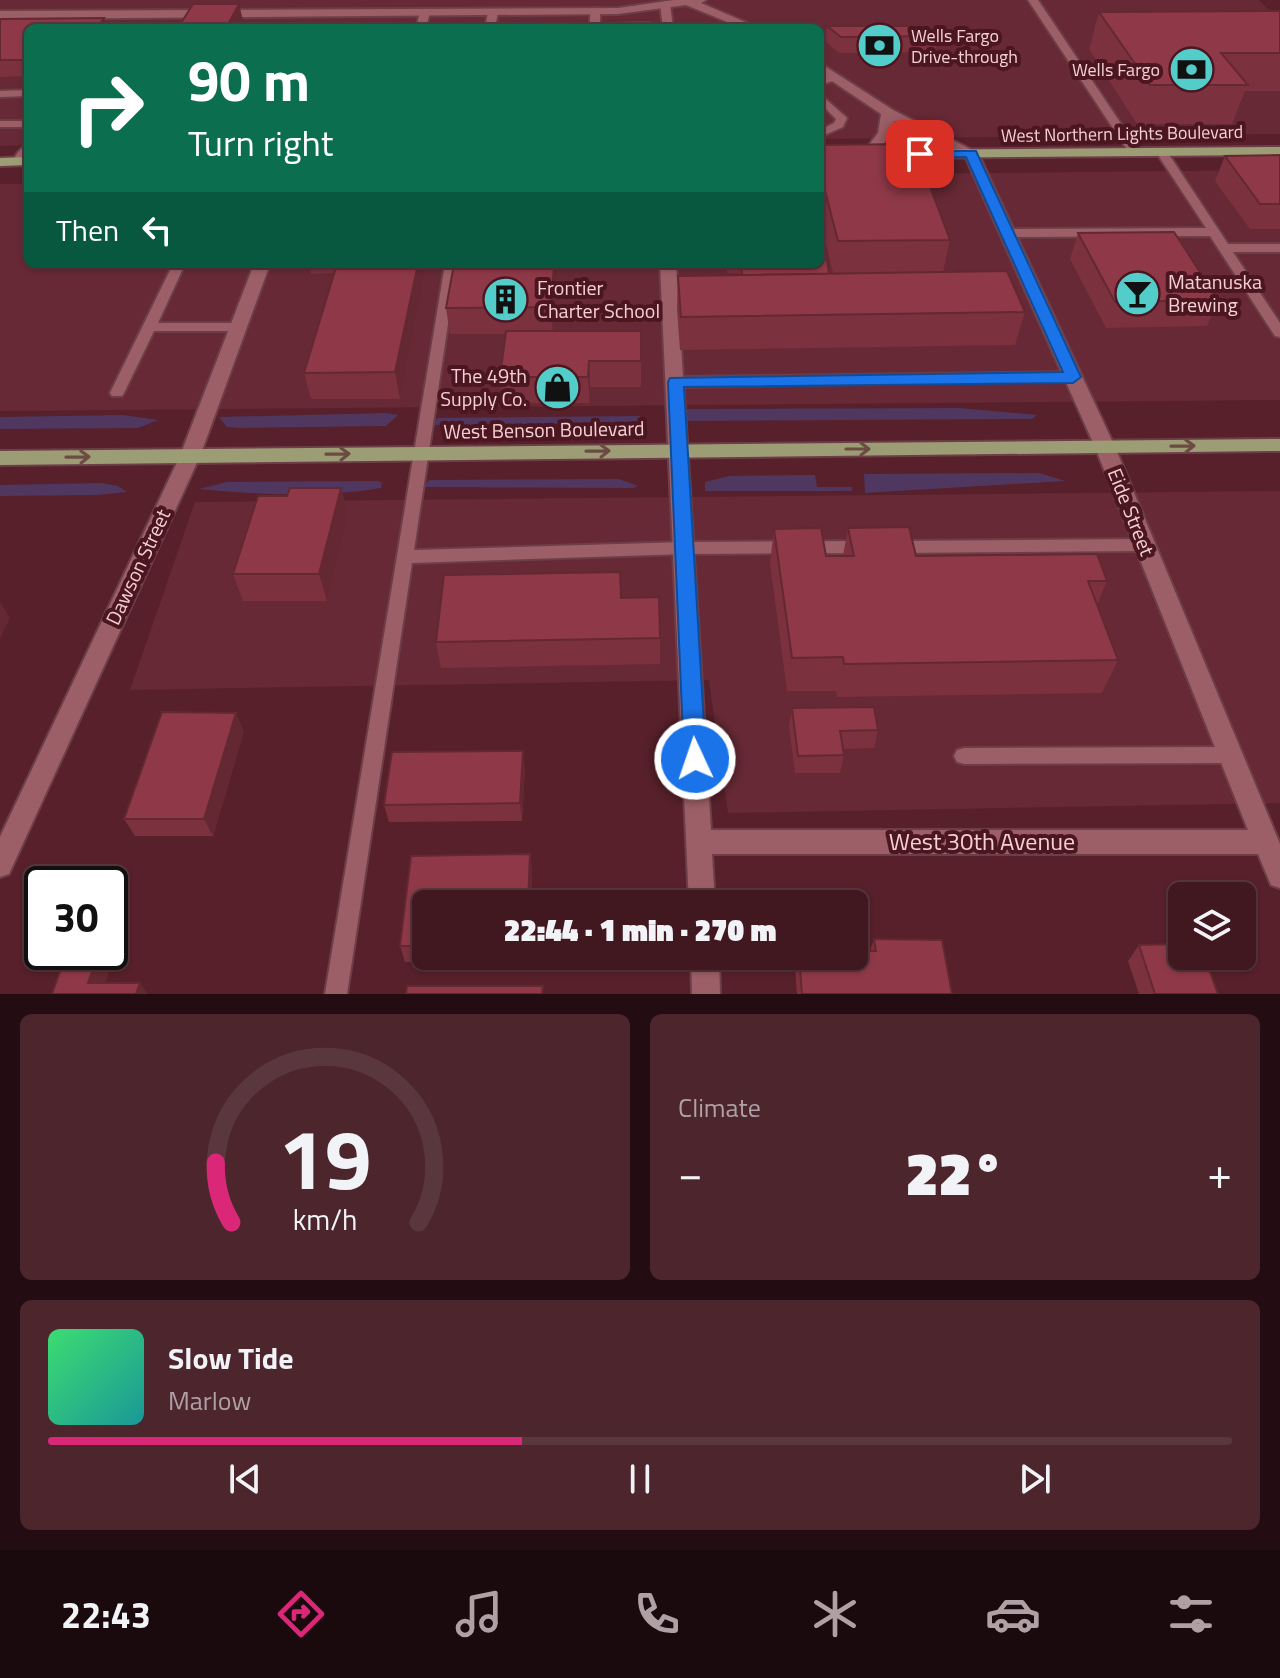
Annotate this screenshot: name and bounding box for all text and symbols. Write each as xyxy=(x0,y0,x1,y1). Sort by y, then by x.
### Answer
bank icon: Wells Fargo Drive-through xyxy=(856,22,904,70)
place label: Wells Fargo Drive-through xyxy=(911,22,1018,70)
text: 90 m xyxy=(188,38,310,123)
bank icon: Wells Fargo xyxy=(1167,46,1215,94)
icon: right xyxy=(56,56,160,160)
place label: Wells Fargo xyxy=(1072,56,1160,83)
text: Turn right xyxy=(188,115,333,170)
street label: West Northern Lights Boulevard xyxy=(1001,118,1243,149)
pin xyxy=(886,120,954,188)
icon: arrive xyxy=(898,132,942,176)
text: Then xyxy=(56,207,119,253)
icon: left xyxy=(135,208,179,252)
place label: Matanuska Brewing xyxy=(1168,266,1262,320)
bar icon: Matanuska Brewing xyxy=(1113,269,1161,317)
place label: Frontier Charter School xyxy=(537,272,660,326)
building icon: Frontier Charter School xyxy=(482,275,530,323)
place label: The 49th Supply Co. xyxy=(440,360,527,414)
shop icon: The 49th Supply Co. xyxy=(534,363,582,411)
street label: West Benson Boulevard xyxy=(443,412,645,447)
one-way arrow xyxy=(1169,438,1196,454)
one-way arrow xyxy=(844,441,871,456)
one-way arrow xyxy=(584,443,611,459)
one-way arrow xyxy=(324,446,351,462)
one-way arrow xyxy=(64,449,91,465)
street label: Eide Street xyxy=(1100,463,1163,560)
street label: Dawson Street xyxy=(97,504,178,630)
position arrow xyxy=(653,717,737,801)
street label: West 30th Avenue xyxy=(889,823,1075,859)
speed limit sign: 30 xyxy=(24,866,128,970)
map controls xyxy=(1168,882,1256,970)
button: layers xyxy=(1168,882,1256,970)
text: 22:44 · 1 min · 270 m xyxy=(504,907,776,953)
text: Climate xyxy=(678,1088,761,1127)
text: 19 xyxy=(278,1095,372,1221)
text: 22° xyxy=(906,1127,1005,1218)
text: − xyxy=(678,1139,703,1206)
text: + xyxy=(1207,1139,1232,1206)
text: km/h xyxy=(293,1198,357,1241)
text: Slow Tide xyxy=(168,1335,293,1381)
text: Marlow xyxy=(168,1381,251,1420)
icon: previous xyxy=(223,1457,267,1501)
icon: pause xyxy=(618,1457,662,1501)
icon: next xyxy=(1013,1457,1057,1501)
icon: directions xyxy=(273,1586,329,1642)
icon: music xyxy=(451,1586,507,1642)
icon: phone xyxy=(629,1586,685,1642)
icon: climate xyxy=(807,1586,863,1642)
icon: car xyxy=(985,1586,1041,1642)
icon: filters xyxy=(1163,1586,1219,1642)
text: 22:43 xyxy=(61,1587,151,1642)

